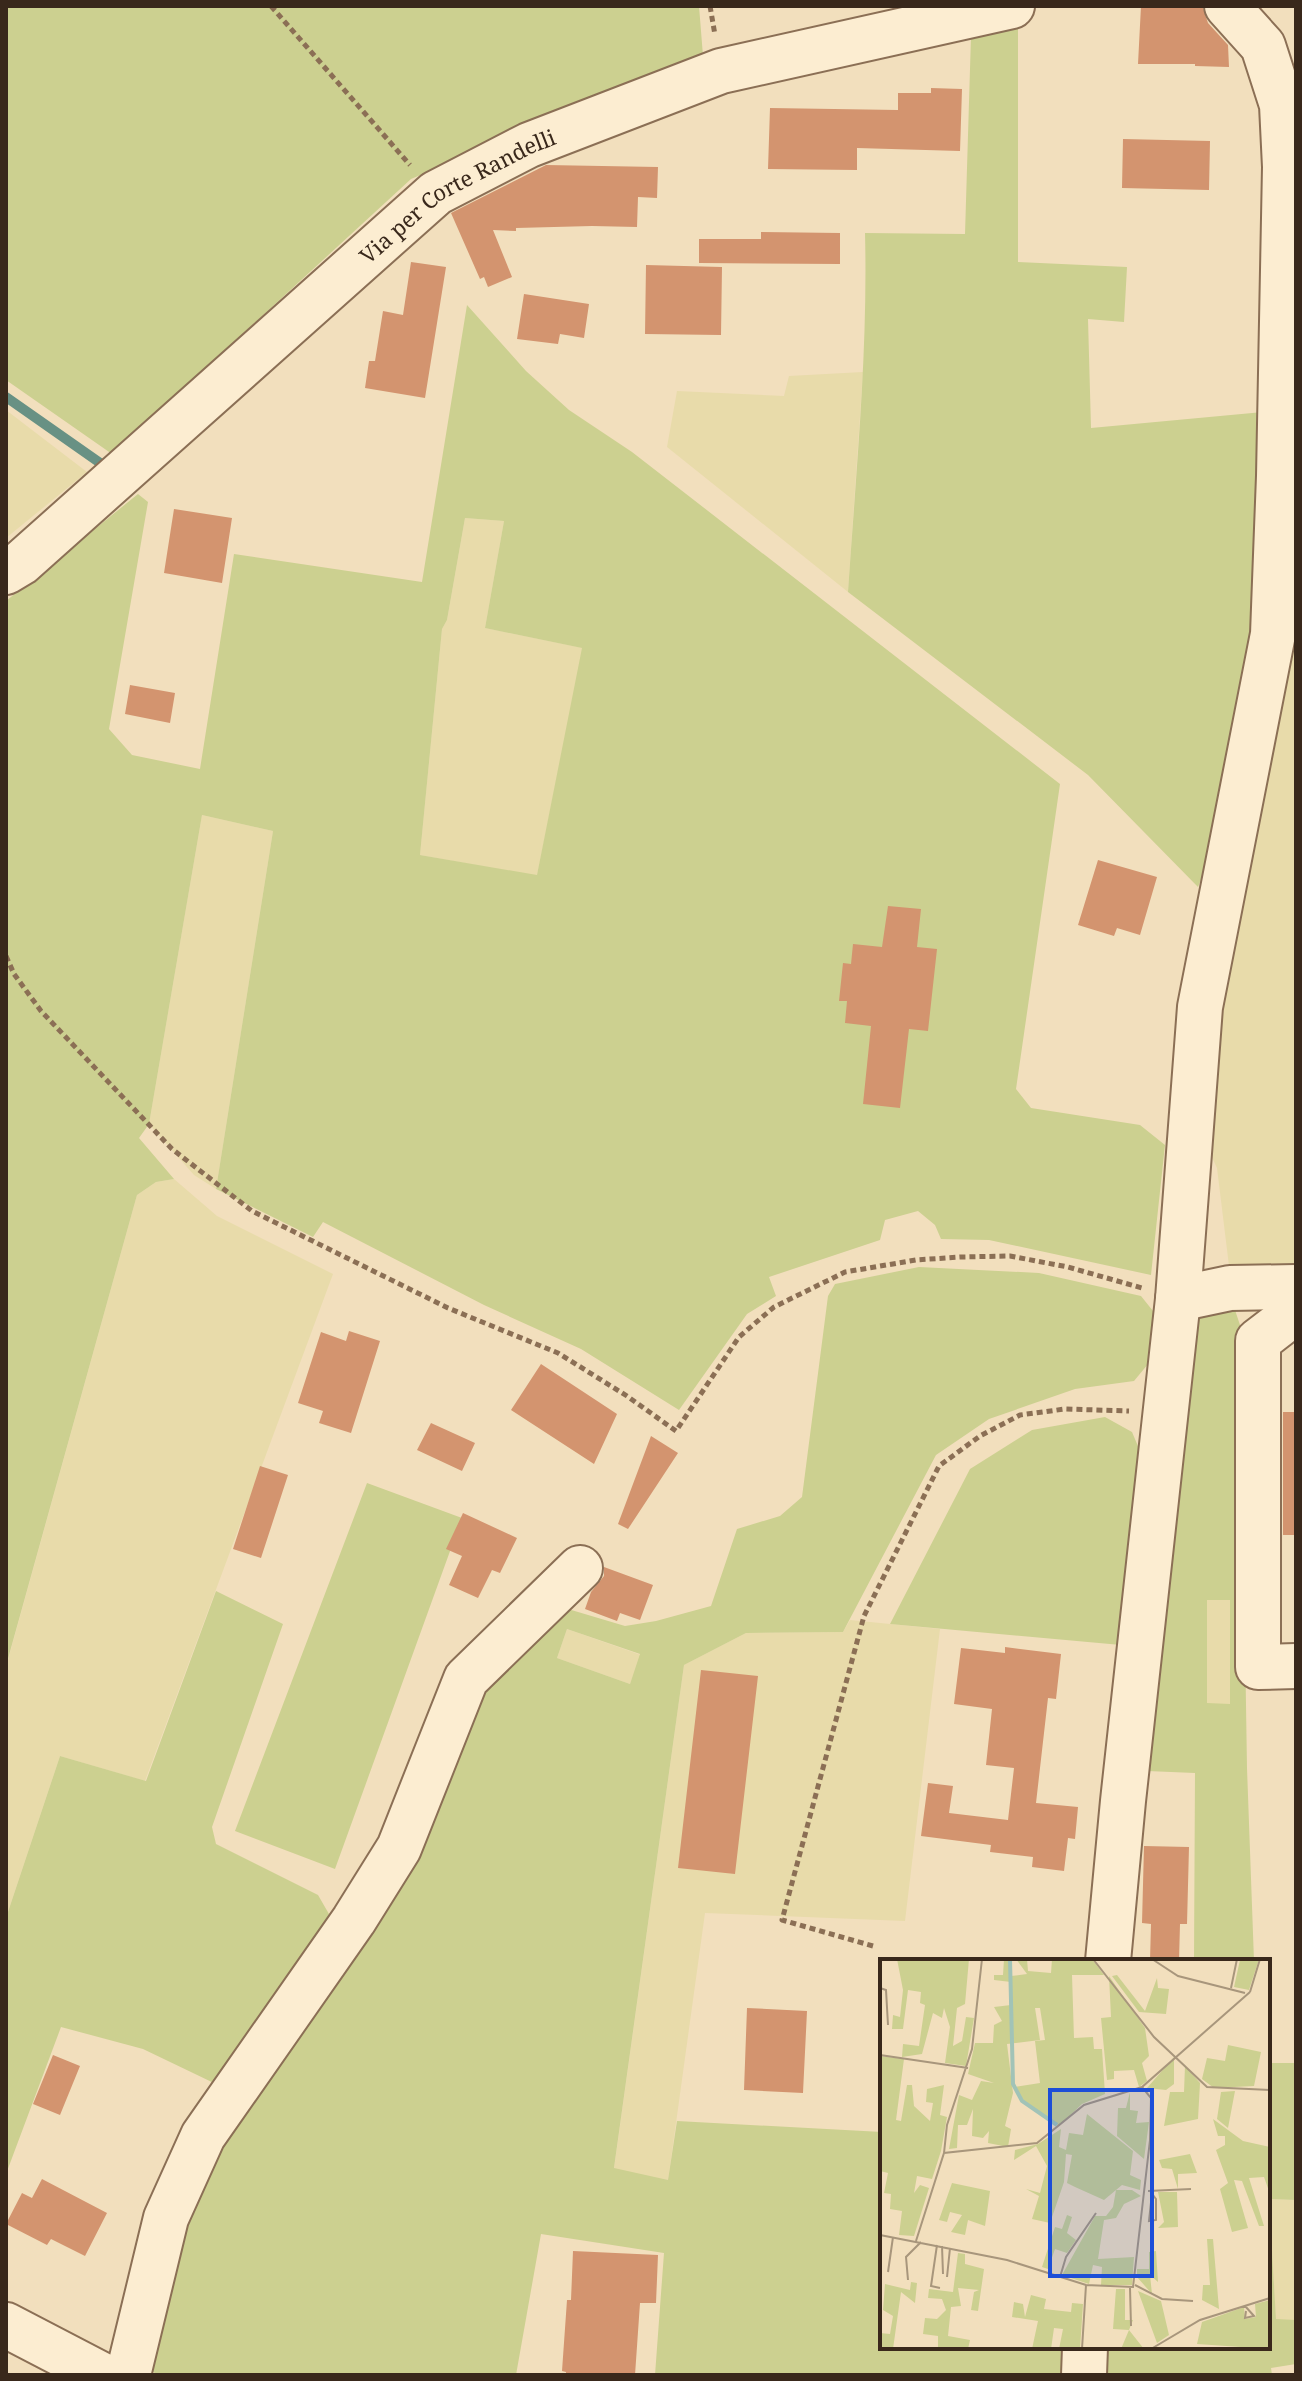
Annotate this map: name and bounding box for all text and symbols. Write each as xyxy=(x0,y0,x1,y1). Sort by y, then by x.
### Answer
street label: Via per Corte Randelli xyxy=(352,121,560,270)
inset map xyxy=(880,1959,1270,2349)

